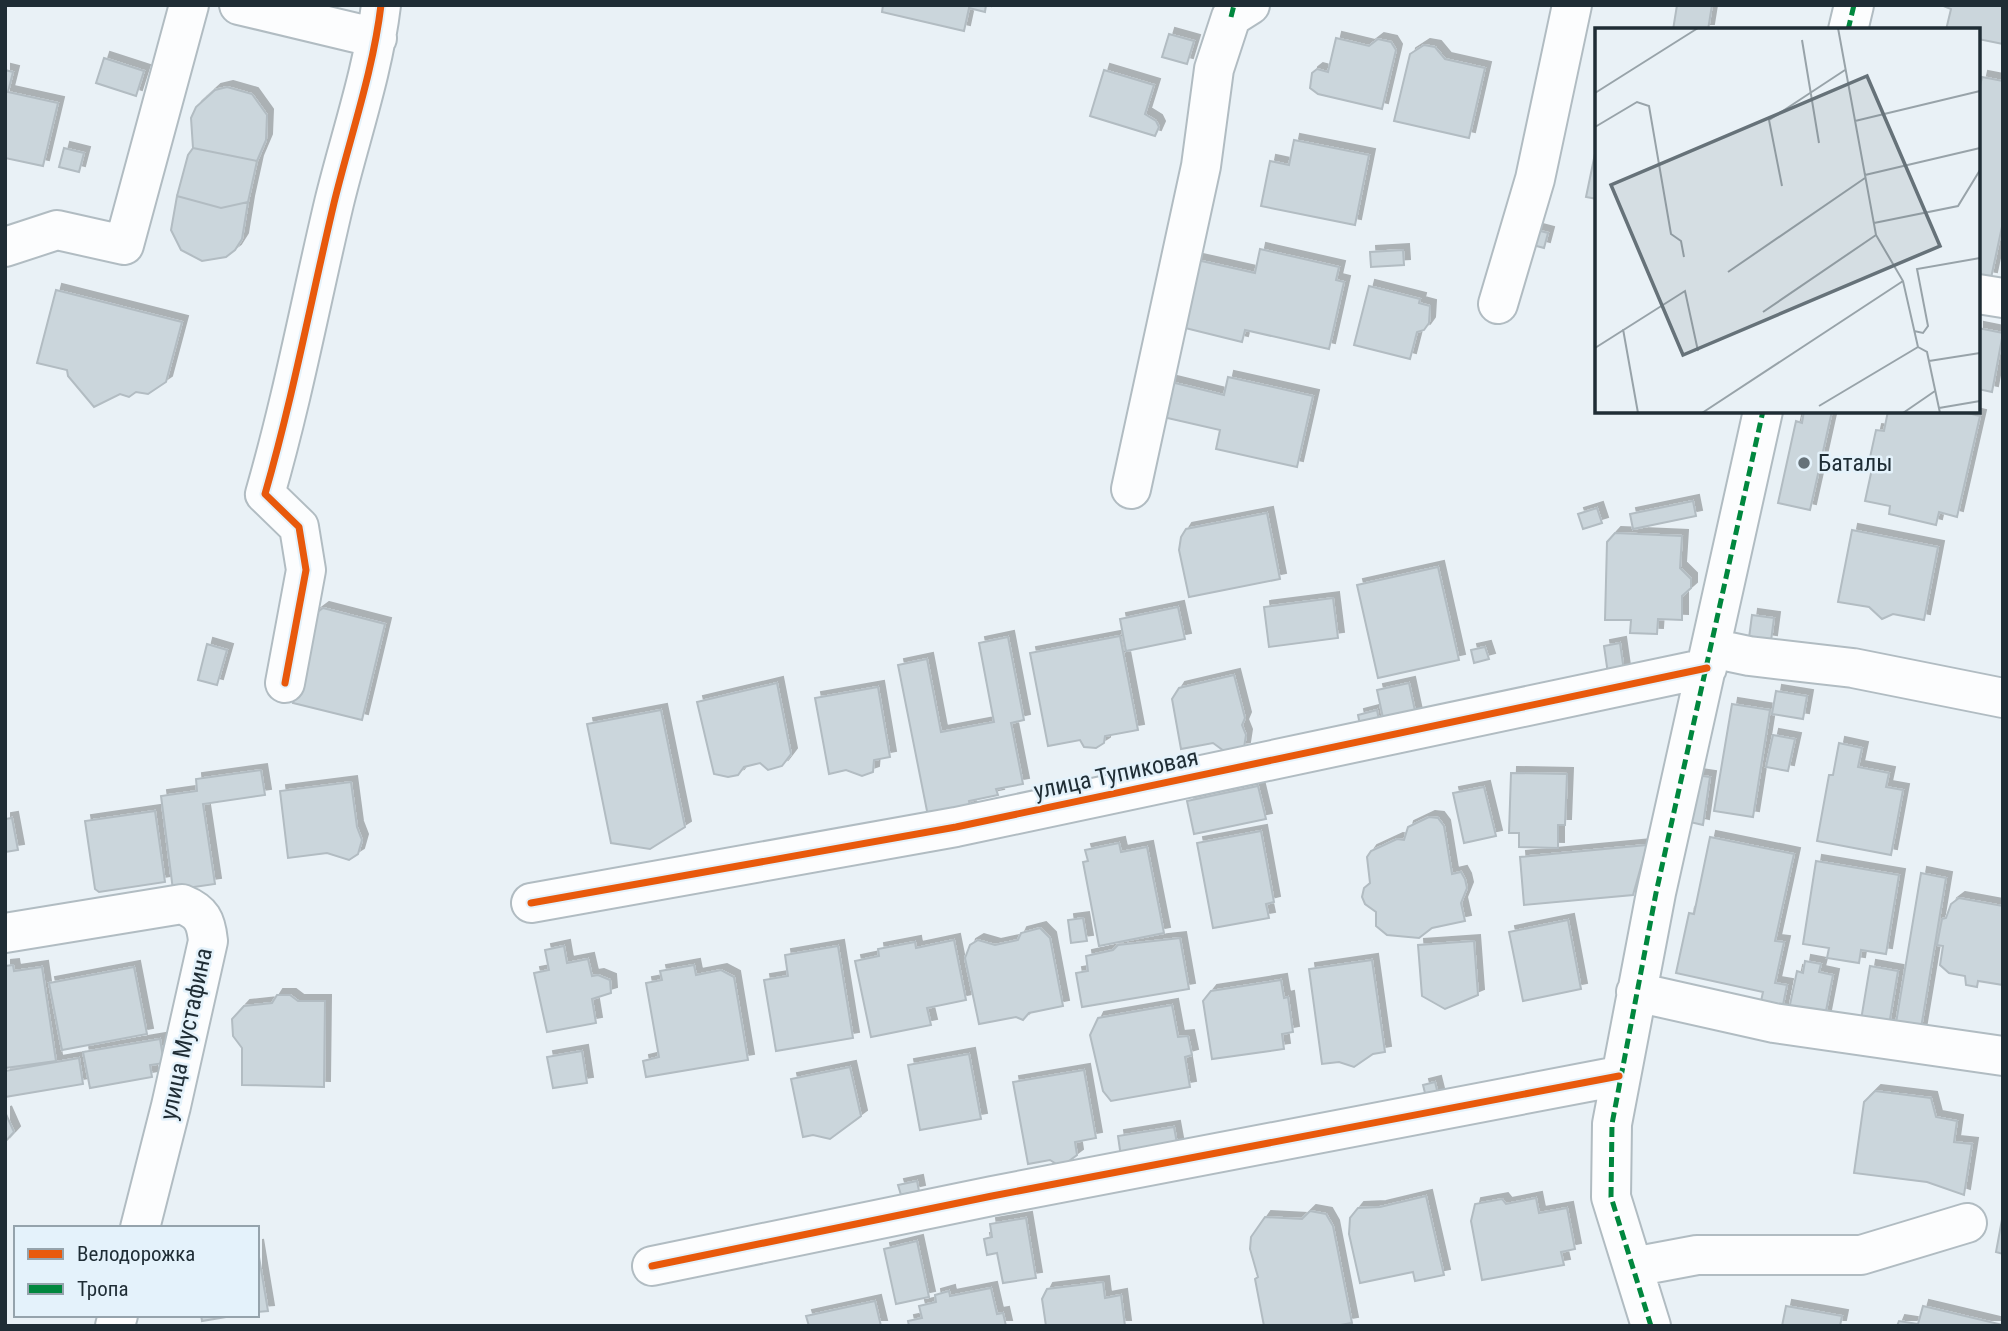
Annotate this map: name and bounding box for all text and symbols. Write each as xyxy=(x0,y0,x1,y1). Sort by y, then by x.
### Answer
inset map xyxy=(1595,28,1980,413)
place label: Баталы xyxy=(1818,449,1893,477)
marker: Баталы xyxy=(1796,455,1812,471)
street label: улица Тупиковая xyxy=(1031,743,1201,805)
street label: улица Мустафина xyxy=(154,945,218,1123)
legend xyxy=(14,1226,259,1317)
text: Велодорожка xyxy=(77,1242,195,1266)
text: Тропа xyxy=(77,1277,128,1301)

